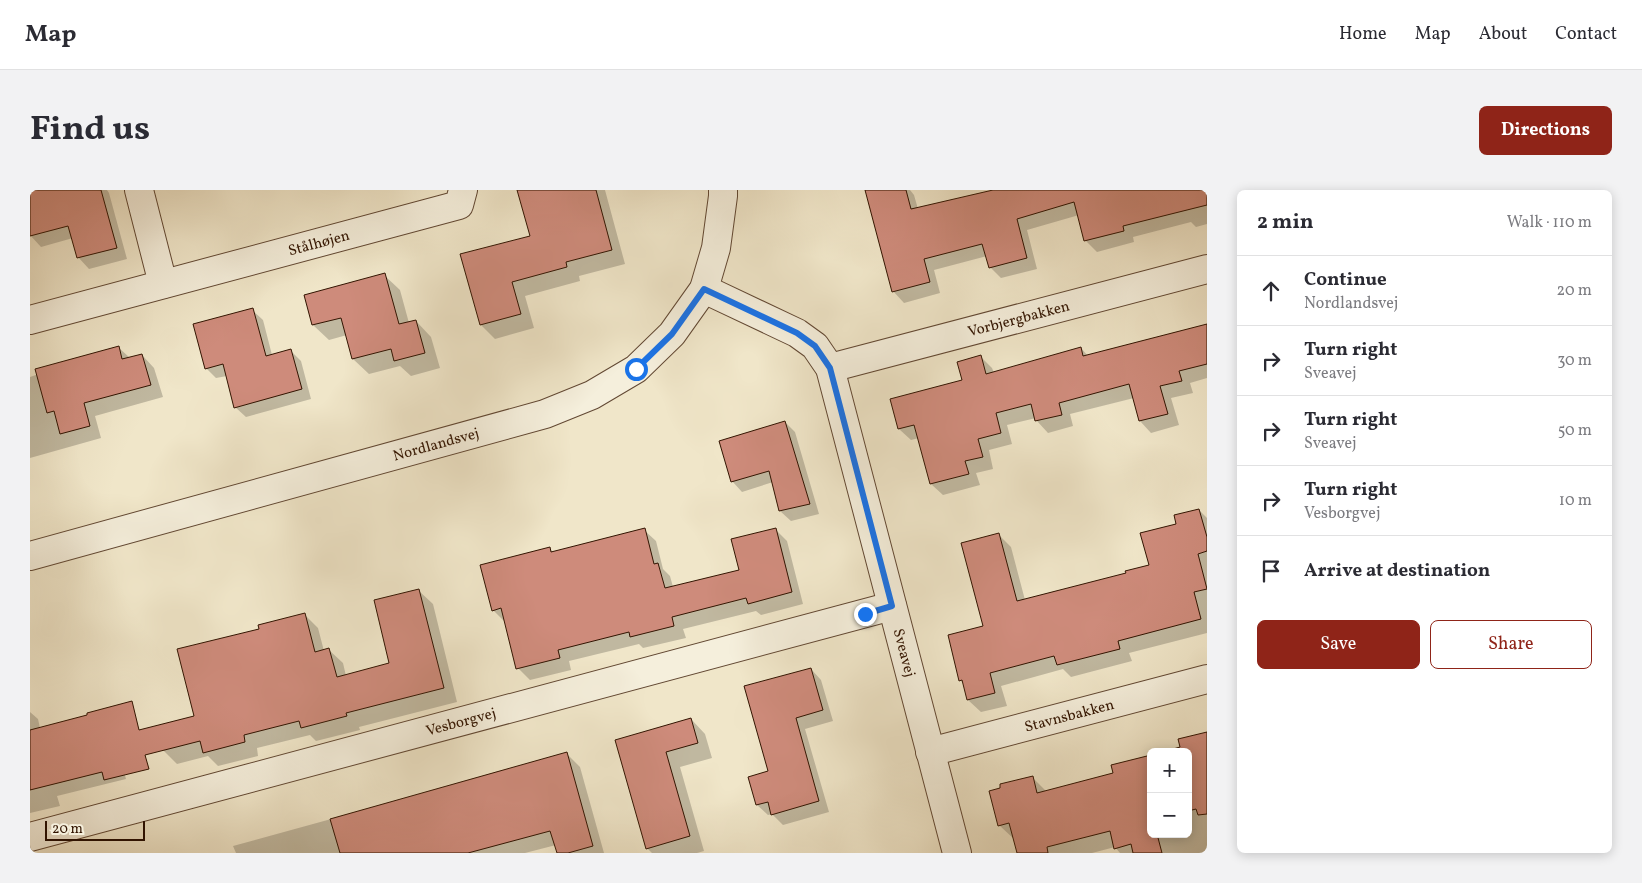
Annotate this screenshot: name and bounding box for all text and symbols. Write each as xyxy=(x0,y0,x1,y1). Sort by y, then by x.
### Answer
text: Map xyxy=(25,18,76,52)
text: Home xyxy=(1339,22,1387,47)
text: Map xyxy=(1415,22,1451,47)
text: About xyxy=(1479,22,1527,47)
text: Contact xyxy=(1555,22,1617,47)
text: Find us xyxy=(30,106,150,154)
button: Directions xyxy=(1479,106,1612,155)
text: 2 min xyxy=(1257,208,1314,237)
text: Walk · 110 m xyxy=(1507,212,1592,234)
street label: Stålhøjen xyxy=(286,226,352,262)
text: Continue xyxy=(1304,267,1387,293)
icon: ahead xyxy=(1257,277,1285,305)
text: 20 m xyxy=(1557,280,1592,302)
text: Nordlandsvej xyxy=(1304,293,1398,315)
street label: Vorbjergbakken xyxy=(966,296,1072,343)
text: Turn right xyxy=(1304,337,1397,363)
icon: right xyxy=(1257,347,1285,375)
text: 30 m xyxy=(1557,350,1592,372)
route start xyxy=(625,358,648,381)
text: Sveavej xyxy=(1304,363,1357,385)
text: Turn right xyxy=(1304,407,1397,433)
icon: right xyxy=(1257,417,1285,445)
text: 50 m xyxy=(1558,420,1592,442)
street label: Nordlandsvej xyxy=(391,424,482,467)
text: Sveavej xyxy=(1304,433,1357,455)
text: Turn right xyxy=(1304,477,1397,503)
icon: right xyxy=(1257,487,1285,515)
text: 10 m xyxy=(1559,490,1592,512)
text: Vesborgvej xyxy=(1304,503,1380,525)
icon: arrive xyxy=(1257,557,1285,585)
text: Arrive at destination xyxy=(1304,558,1490,584)
route end xyxy=(854,603,877,626)
button: Save xyxy=(1257,620,1420,669)
button: Share xyxy=(1430,620,1592,669)
street label: Sveavej xyxy=(887,627,920,680)
street label: Stavnsbakken xyxy=(1023,695,1117,739)
street label: Vesborgvej xyxy=(424,704,499,742)
map controls xyxy=(1147,748,1192,838)
button: + xyxy=(1147,748,1192,793)
button: − xyxy=(1147,793,1192,838)
scale bar xyxy=(45,818,145,841)
text: 20 m xyxy=(52,820,83,839)

